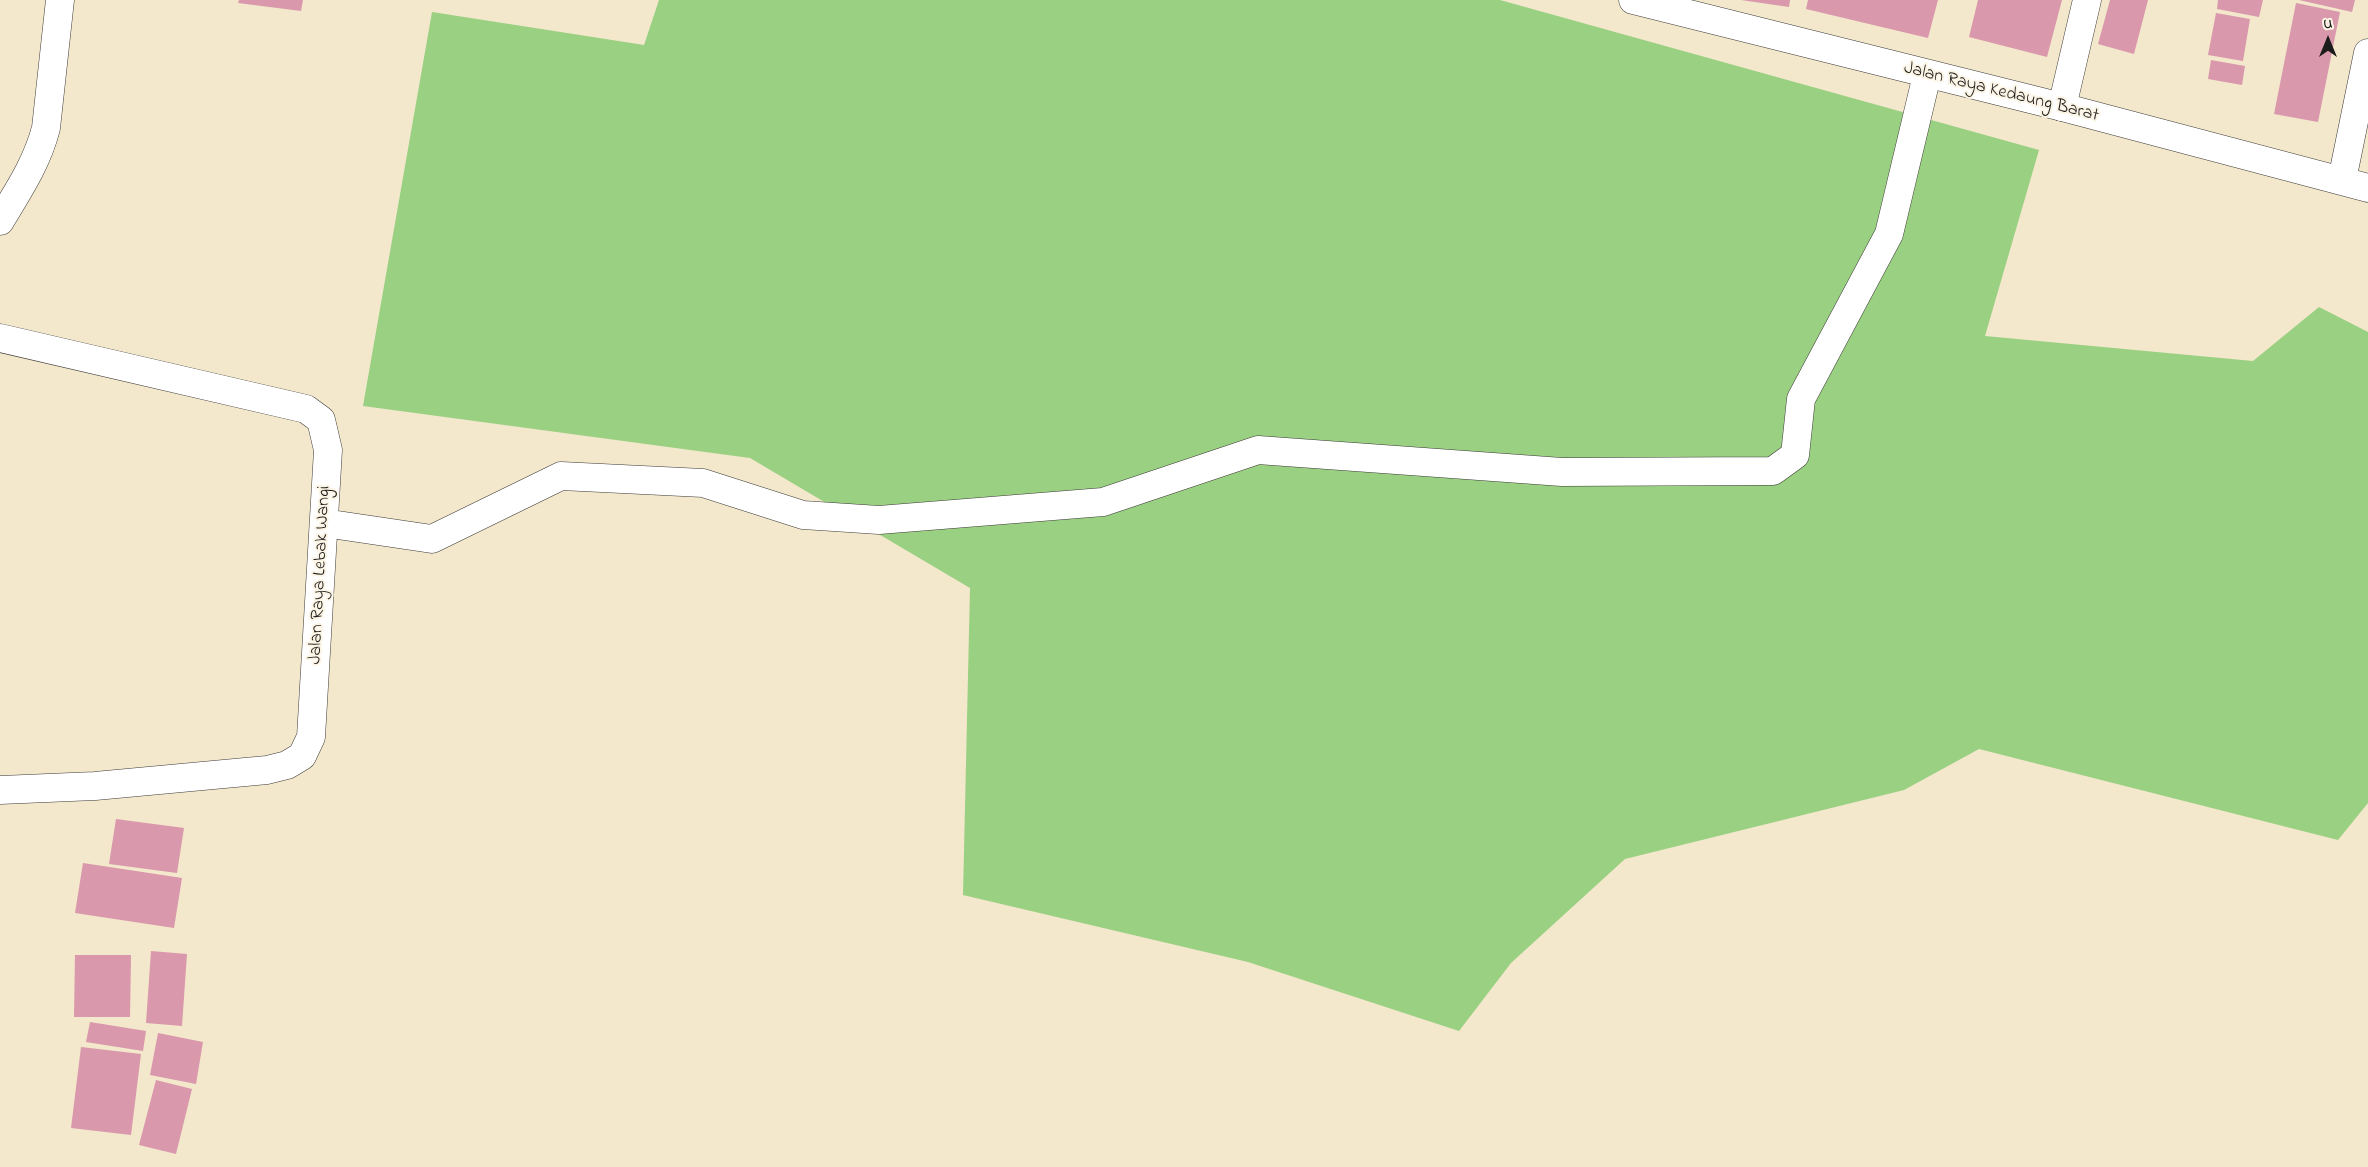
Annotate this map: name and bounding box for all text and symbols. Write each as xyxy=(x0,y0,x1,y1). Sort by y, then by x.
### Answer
text: U xyxy=(2324,14,2332,35)
north arrow xyxy=(2303,15,2353,65)
street label: Jalan Raya Kedaung Barat xyxy=(1901,58,2101,128)
street label: Jalan Raya Lebak Wangi xyxy=(306,485,336,665)

